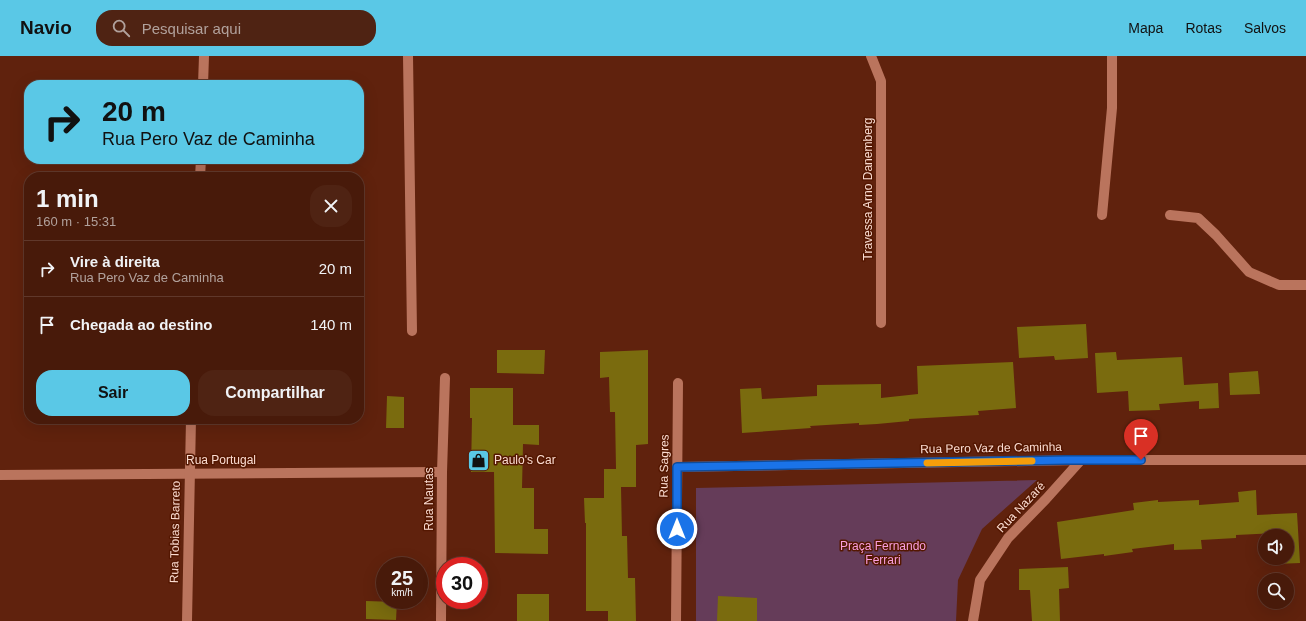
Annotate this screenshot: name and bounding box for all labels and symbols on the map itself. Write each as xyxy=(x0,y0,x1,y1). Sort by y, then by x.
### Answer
street label: Travessa Arno Danemberg xyxy=(861,118,875,260)
pin xyxy=(1124,419,1158,460)
street label: Rua Sagres xyxy=(656,434,672,498)
street label: Rua Pero Vaz de Caminha xyxy=(920,440,1062,456)
shop icon: Paulo's Car xyxy=(466,447,492,473)
street label: Rua Portugal xyxy=(186,453,256,467)
place label: Paulo's Car xyxy=(494,453,556,467)
street label: Rua Nautas xyxy=(422,467,436,531)
street label: Rua Nazaré xyxy=(994,479,1048,535)
street label: Rua Tobias Barreto xyxy=(167,480,183,583)
position arrow xyxy=(656,508,698,550)
park label: Praça Fernando Ferrari xyxy=(840,539,926,567)
speed limit sign: 30 xyxy=(436,557,488,609)

